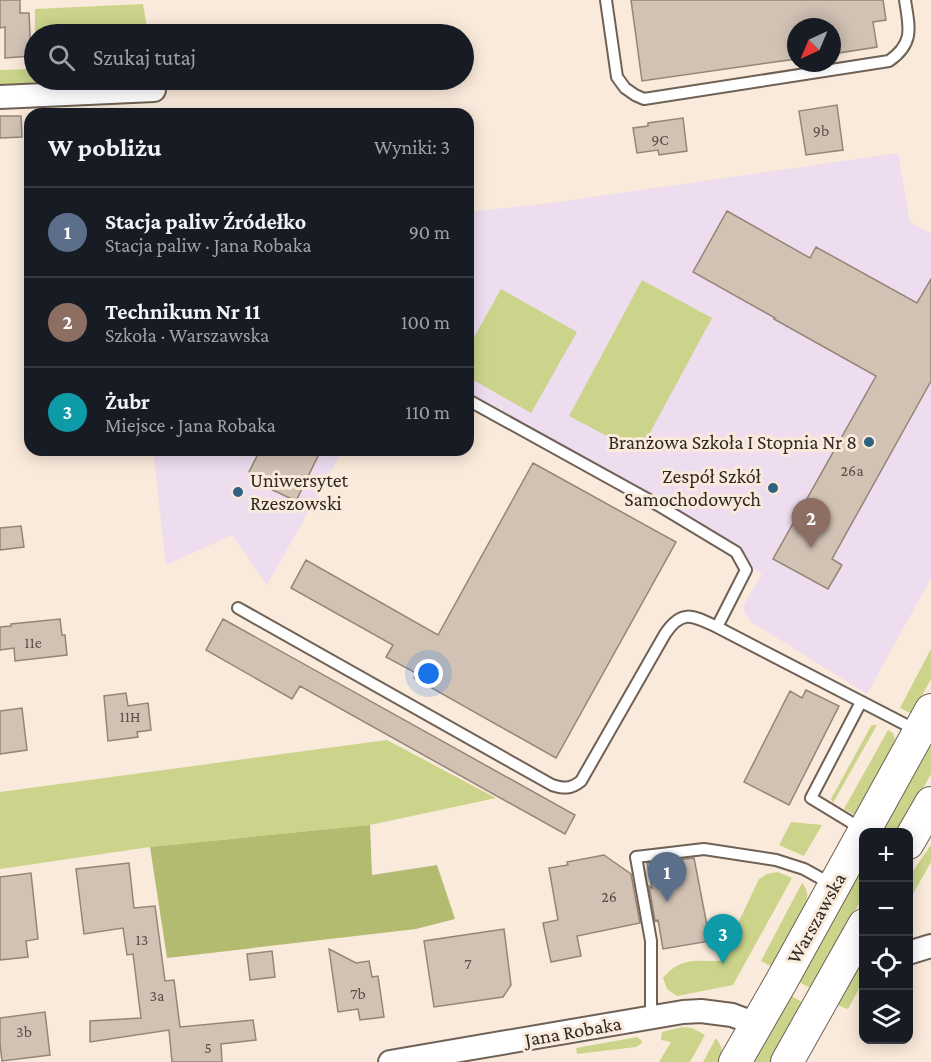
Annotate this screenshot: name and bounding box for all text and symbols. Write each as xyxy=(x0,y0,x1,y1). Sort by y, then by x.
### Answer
north arrow xyxy=(787,18,841,72)
search box xyxy=(24,24,474,90)
icon: search xyxy=(45,41,78,74)
text: Szukaj tutaj xyxy=(93,45,196,70)
house number: 9b xyxy=(813,122,829,139)
house number: 9C xyxy=(651,131,669,148)
text: W pobliżu xyxy=(48,133,162,162)
text: Wyniki: 3 xyxy=(374,136,450,158)
text: Stacja paliw Źródełko xyxy=(105,209,306,234)
text: 1 xyxy=(64,221,71,243)
text: 90 m xyxy=(409,221,450,243)
text: Stacja paliw · Jana Robaka xyxy=(105,234,312,256)
text: Technikum Nr 11 xyxy=(105,299,261,324)
text: 2 xyxy=(62,311,73,333)
text: 100 m xyxy=(401,311,450,333)
text: Szkoła · Warszawska xyxy=(105,324,269,346)
text: Żubr xyxy=(105,389,150,414)
text: 3 xyxy=(63,401,72,423)
text: 110 m xyxy=(406,401,450,423)
text: Miejsce · Jana Robaka xyxy=(105,414,276,436)
place label: Branżowa Szkoła I Stopnia Nr 8 xyxy=(608,431,857,454)
marker: Branżowa Szkoła I Stopnia Nr 8 xyxy=(862,435,876,449)
house number: 26a xyxy=(840,462,864,479)
place label: Zespół Szkół Samochodowych xyxy=(624,465,762,511)
place label: Uniwersytet Rzeszowski xyxy=(250,469,349,514)
marker: Zespół Szkół Samochodowych xyxy=(766,481,780,495)
marker: Uniwersytet Rzeszowski xyxy=(231,485,245,499)
pin: 2 xyxy=(792,498,830,548)
house number: 11e xyxy=(24,634,42,651)
your location xyxy=(414,659,443,688)
house number: 11H xyxy=(119,708,141,725)
map controls xyxy=(859,828,913,1044)
button: + xyxy=(859,828,913,882)
pin: 1 xyxy=(648,852,686,902)
street label: Warszawska xyxy=(782,869,850,967)
button: − xyxy=(859,882,913,936)
house number: 26 xyxy=(601,888,617,905)
pin: 3 xyxy=(704,914,742,964)
house number: 13 xyxy=(136,931,148,948)
button: locate xyxy=(859,936,913,990)
house number: 7 xyxy=(464,955,472,972)
house number: 7b xyxy=(350,985,366,1002)
house number: 3a xyxy=(150,987,165,1004)
button: layers xyxy=(859,990,913,1044)
street label: Jana Robaka xyxy=(521,1012,623,1052)
house number: 3b xyxy=(16,1023,32,1040)
house number: 5 xyxy=(204,1039,212,1056)

